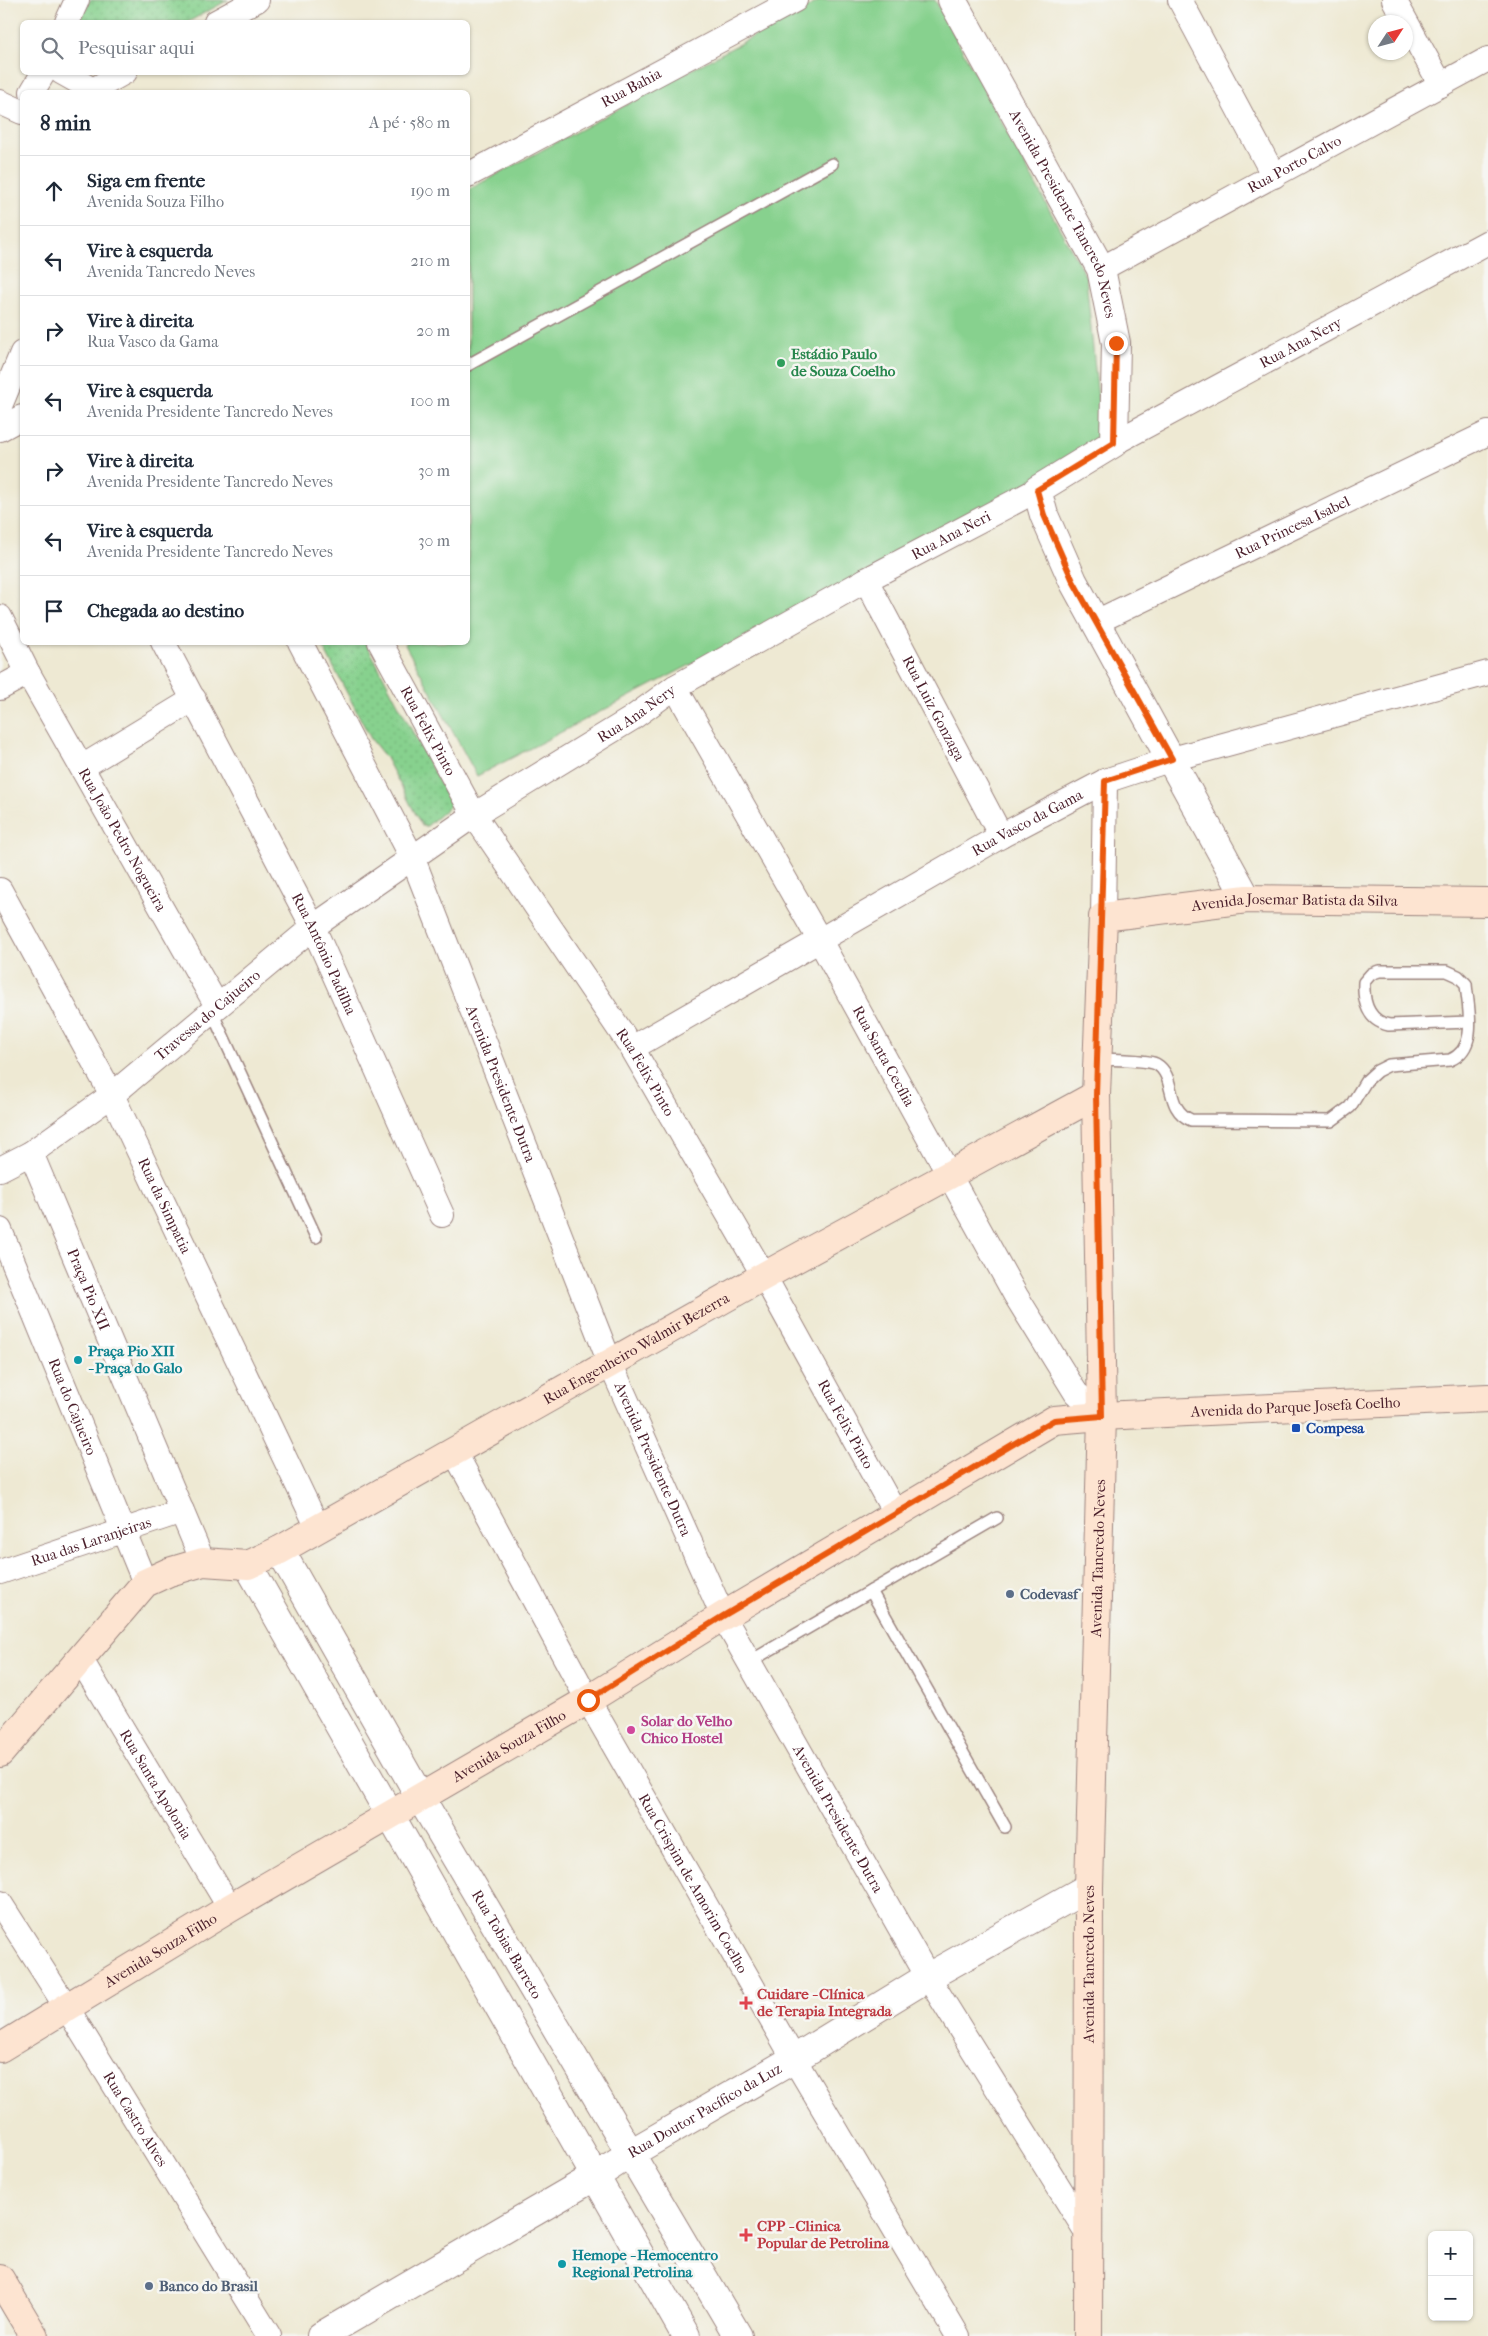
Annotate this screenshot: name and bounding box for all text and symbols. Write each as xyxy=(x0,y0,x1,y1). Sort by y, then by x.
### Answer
north arrow xyxy=(1368,15,1413,60)
search box xyxy=(20,20,470,75)
icon: search xyxy=(38,34,66,62)
text: Pesquisar aqui xyxy=(78,37,195,59)
street label: Rua Bahia xyxy=(598,64,665,111)
street label: Avenida Presidente Tancredo Neves xyxy=(1005,106,1120,320)
text: 8 min xyxy=(40,111,91,135)
text: A pé · 580 m xyxy=(369,113,450,132)
street label: Rua Porto Calvo xyxy=(1244,131,1345,197)
text: Siga em frente xyxy=(87,170,205,192)
icon: ahead xyxy=(40,177,68,205)
text: 190 m xyxy=(410,181,450,200)
text: Avenida Souza Filho xyxy=(87,192,224,211)
text: Vire à esquerda xyxy=(87,240,213,262)
icon: left xyxy=(40,247,68,275)
text: 210 m xyxy=(411,251,450,270)
text: Avenida Tancredo Neves xyxy=(87,262,255,281)
text: Vire à direita xyxy=(87,310,194,332)
street label: Rua Ana Nery xyxy=(1256,313,1346,372)
icon: right xyxy=(40,317,68,345)
text: 20 m xyxy=(416,321,450,340)
text: Rua Vasco da Gama xyxy=(87,332,219,351)
route end xyxy=(1105,332,1128,355)
place label: Estádio Paulo de Souza Coelho xyxy=(791,345,896,380)
marker: Estádio Paulo de Souza Coelho xyxy=(775,357,787,369)
text: Vire à esquerda xyxy=(87,380,213,402)
icon: left xyxy=(40,387,68,415)
text: 100 m xyxy=(410,391,450,410)
text: Avenida Presidente Tancredo Neves xyxy=(87,402,333,421)
text: Vire à direita xyxy=(87,450,194,472)
icon: right xyxy=(40,457,68,485)
text: 30 m xyxy=(418,461,450,480)
text: Avenida Presidente Tancredo Neves xyxy=(87,472,333,491)
street label: Rua Princesa Isabel xyxy=(1232,492,1353,563)
street label: Rua Ana Neri xyxy=(908,507,994,564)
text: Vire à esquerda xyxy=(87,520,213,542)
icon: left xyxy=(40,527,68,555)
text: 30 m xyxy=(418,531,450,550)
text: Avenida Presidente Tancredo Neves xyxy=(87,542,333,561)
icon: arrive xyxy=(40,597,68,625)
text: Chegada ao destino xyxy=(87,600,244,622)
street label: Rua Luiz Gonzaga xyxy=(898,653,969,765)
street label: Rua Ana Nery xyxy=(594,680,680,747)
street label: Rua Felix Pinto xyxy=(397,683,460,779)
street label: Rua João Pedro Nogueira xyxy=(75,765,171,915)
street label: Rua Vasco da Gama xyxy=(969,785,1087,860)
street label: Rua Antônio Padilha xyxy=(288,890,361,1018)
street label: Avenida Josemar Batista da Silva xyxy=(1189,890,1399,915)
street label: Travessa do Cajueiro xyxy=(151,966,264,1064)
street label: Avenida Presidente Dutra xyxy=(462,1002,540,1166)
street label: Rua Santa Cecília xyxy=(849,1003,919,1111)
street label: Rua Felix Pinto xyxy=(612,1025,679,1120)
street label: Rua da Simpatia xyxy=(134,1155,196,1257)
street label: Praça Pio XII xyxy=(63,1246,114,1333)
street label: Rua Engenheiro Walmir Bezerra xyxy=(540,1288,733,1408)
place label: Praça Pio XII - Praça do Galo xyxy=(88,1342,183,1378)
marker: Praça Pio XII - Praça do Galo xyxy=(72,1354,84,1366)
street label: Rua do Cajueiro xyxy=(45,1355,101,1458)
street label: Rua Felix Pinto xyxy=(814,1376,878,1472)
street label: Avenida Presidente Dutra xyxy=(610,1378,696,1540)
street label: Avenida do Parque Josefa Coelho xyxy=(1189,1393,1401,1421)
place label: Compesa xyxy=(1306,1419,1365,1437)
marker: Compesa xyxy=(1290,1422,1302,1434)
street label: Avenida Tancredo Neves xyxy=(1087,1479,1109,1638)
street label: Rua das Laranjeiras xyxy=(29,1513,154,1570)
place label: Codevasf xyxy=(1020,1585,1082,1603)
marker: Codevasf xyxy=(1004,1588,1016,1600)
route start xyxy=(577,1689,600,1712)
street label: Avenida Souza Filho xyxy=(448,1706,569,1786)
place label: Solar do Velho Chico Hostel xyxy=(641,1712,733,1747)
marker: Solar do Velho Chico Hostel xyxy=(625,1724,637,1736)
street label: Rua Santa Apolonia xyxy=(116,1726,196,1843)
street label: Avenida Presidente Dutra xyxy=(789,1741,888,1897)
street label: Rua Crispim de Amorim Coelho xyxy=(635,1790,752,1977)
street label: Avenida Tancredo Neves xyxy=(1080,1885,1098,2044)
street label: Rua Tobias Barreto xyxy=(468,1887,546,2002)
street label: Avenida Souza Filho xyxy=(100,1909,221,1992)
place label: Cuidare - Clínica de Terapia Integrada xyxy=(757,1985,893,2020)
marker: Cuidare - Clínica de Terapia Integrada xyxy=(739,1996,753,2010)
street label: Rua Doutor Pacífico da Luz xyxy=(625,2059,785,2162)
street label: Rua Castro Alves xyxy=(99,2068,172,2170)
place label: CPP - Clinica Popular de Petrolina xyxy=(757,2217,890,2252)
marker: CPP - Clinica Popular de Petrolina xyxy=(739,2228,753,2242)
map controls xyxy=(1428,2231,1473,2321)
button: + xyxy=(1428,2231,1473,2276)
place label: Hemope - Hemocentro Regional Petrolina xyxy=(572,2246,718,2281)
marker: Hemope - Hemocentro Regional Petrolina xyxy=(556,2258,568,2270)
button: − xyxy=(1428,2276,1473,2321)
place label: Banco do Brasil xyxy=(159,2277,259,2295)
marker: Banco do Brasil xyxy=(143,2280,155,2292)

